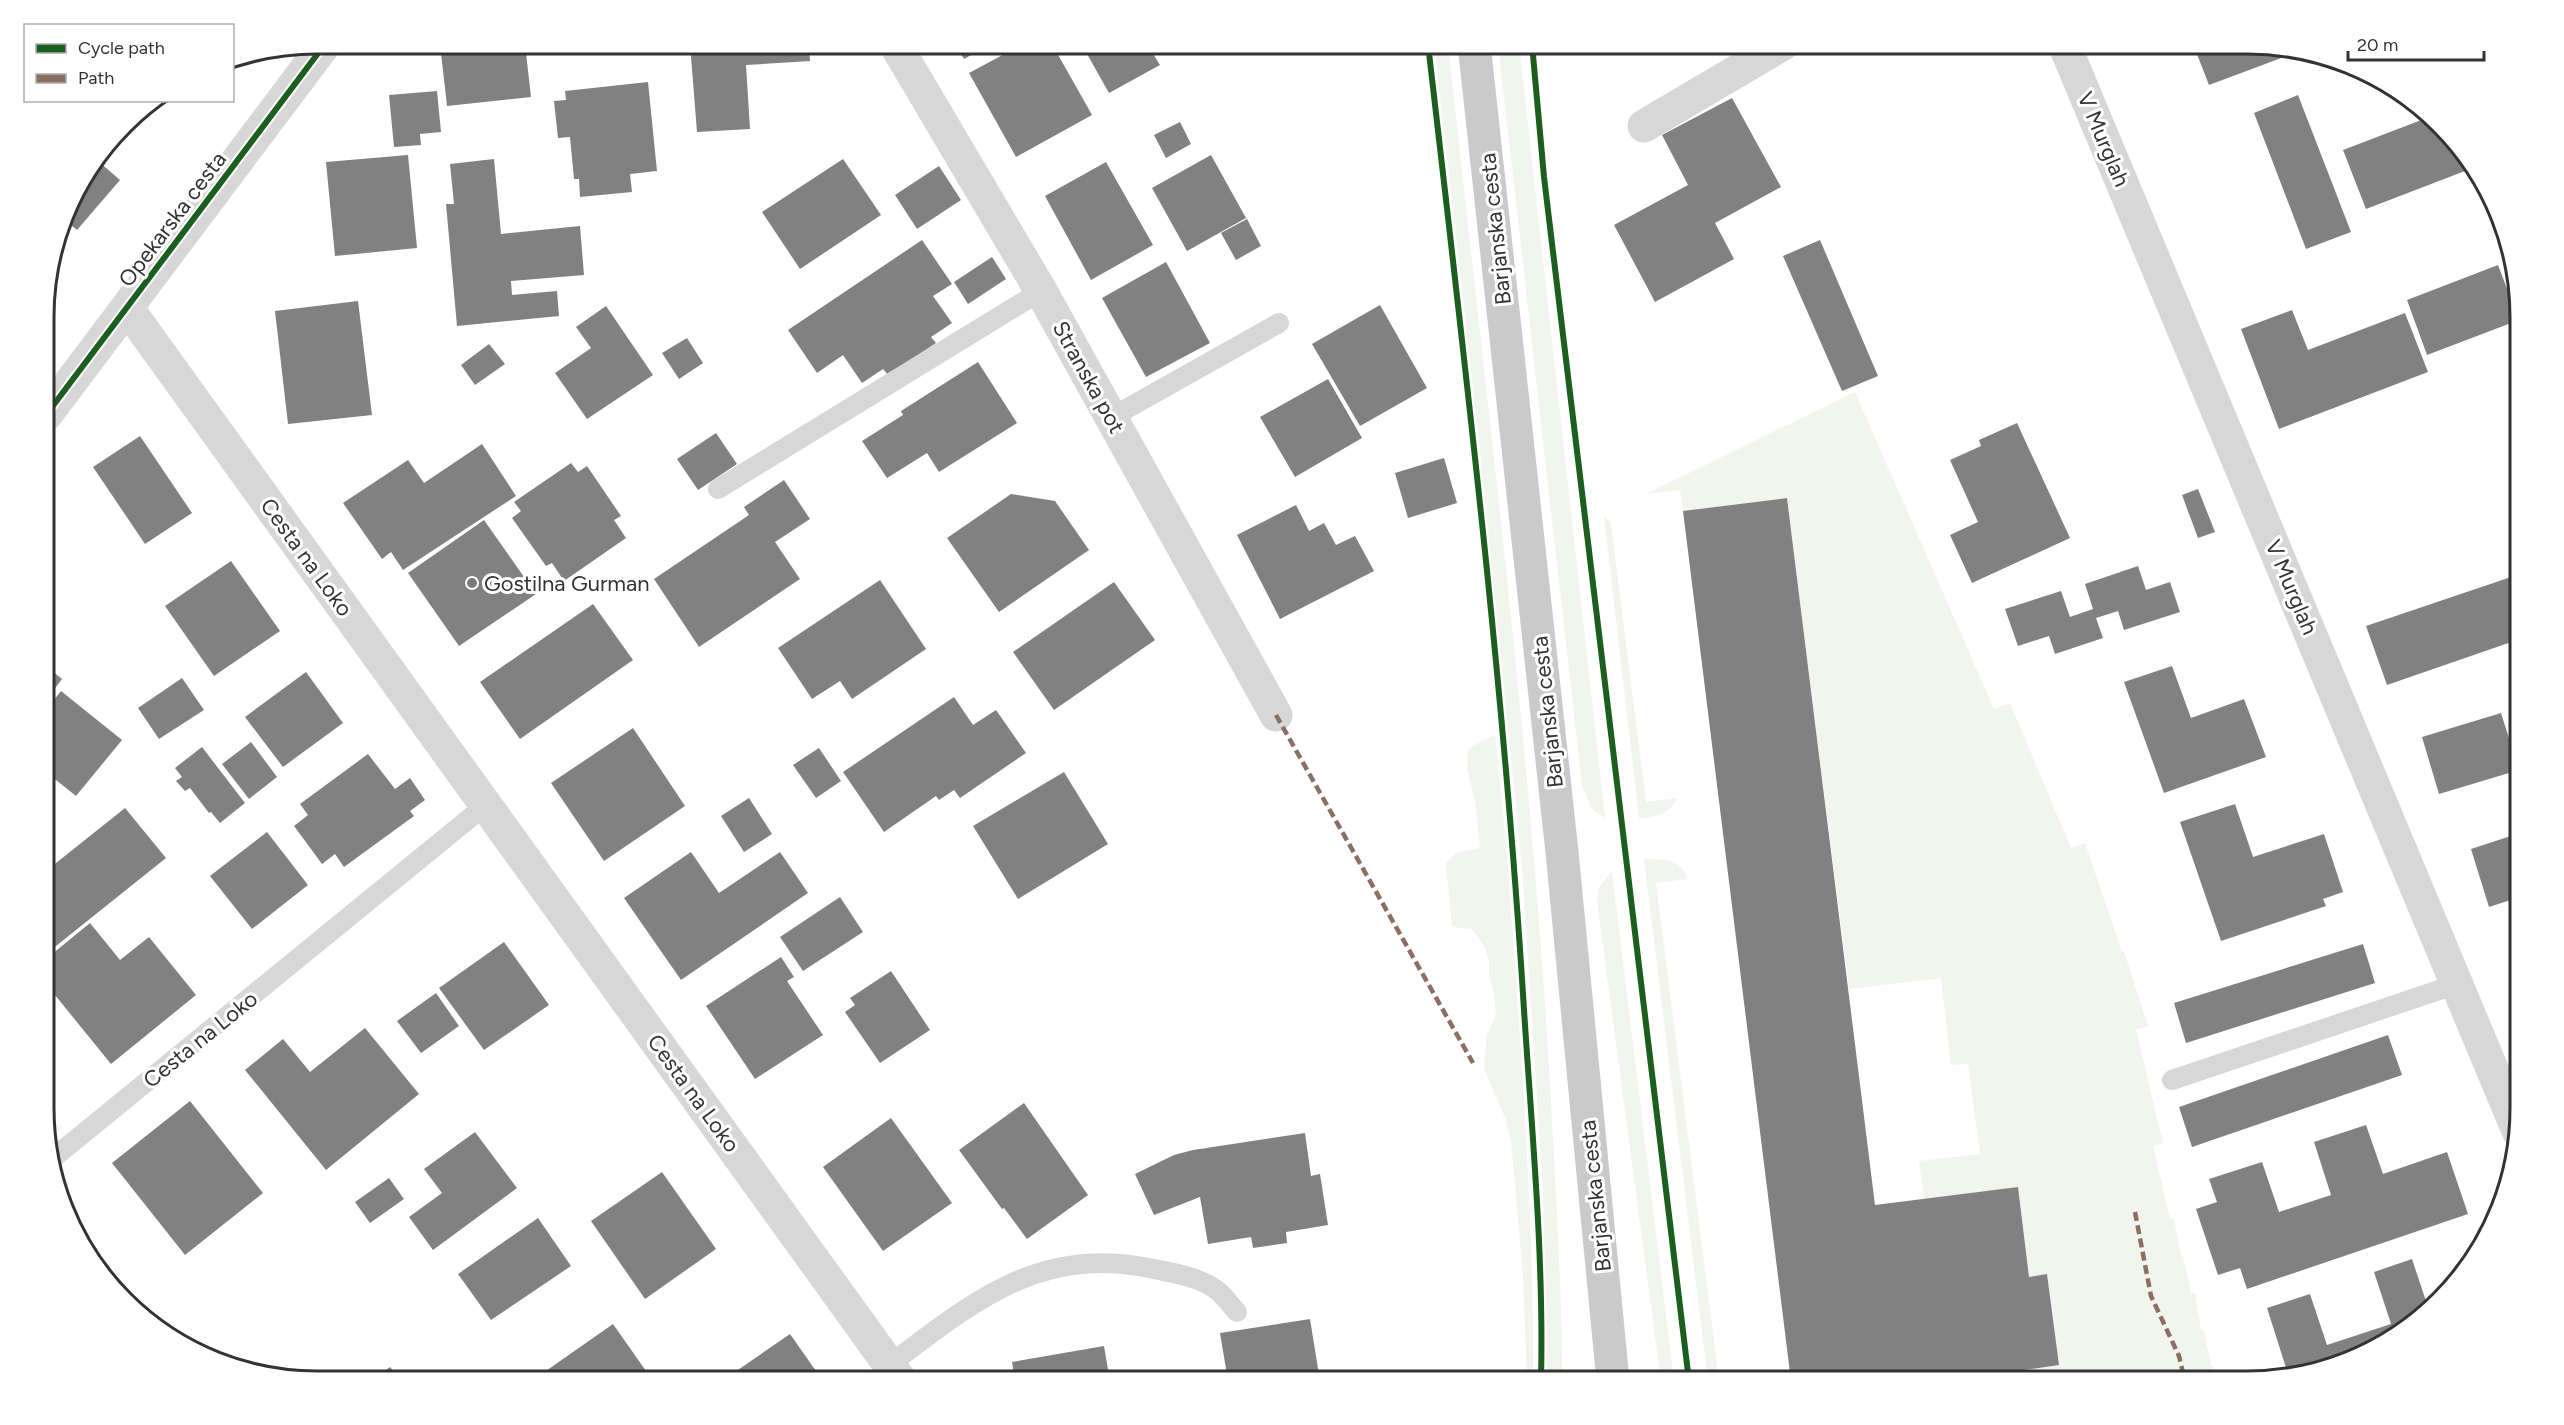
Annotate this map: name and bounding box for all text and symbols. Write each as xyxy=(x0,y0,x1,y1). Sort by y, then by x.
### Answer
legend xyxy=(24,24,234,102)
scale bar xyxy=(2348,24,2484,62)
text: 20 m xyxy=(2357,34,2398,56)
text: Cycle path xyxy=(78,37,165,59)
text: Path xyxy=(78,67,114,89)
street label: V Murglah xyxy=(2072,88,2136,191)
street label: Opekarska cesta xyxy=(113,146,232,292)
street label: Barjanska cesta xyxy=(1474,152,1517,306)
street label: Stranska pot xyxy=(1047,316,1130,438)
street label: Cesta na Loko xyxy=(255,493,358,622)
street label: V Murglah xyxy=(2260,536,2324,639)
place label: Gostilna Gurman xyxy=(484,570,650,597)
marker: Gostilna Gurman xyxy=(465,576,479,590)
street label: Barjanska cesta xyxy=(1526,635,1569,789)
street label: Cesta na Loko xyxy=(138,985,263,1094)
street label: Cesta na Loko xyxy=(642,1029,745,1158)
street label: Barjanska cesta xyxy=(1574,1119,1617,1273)

